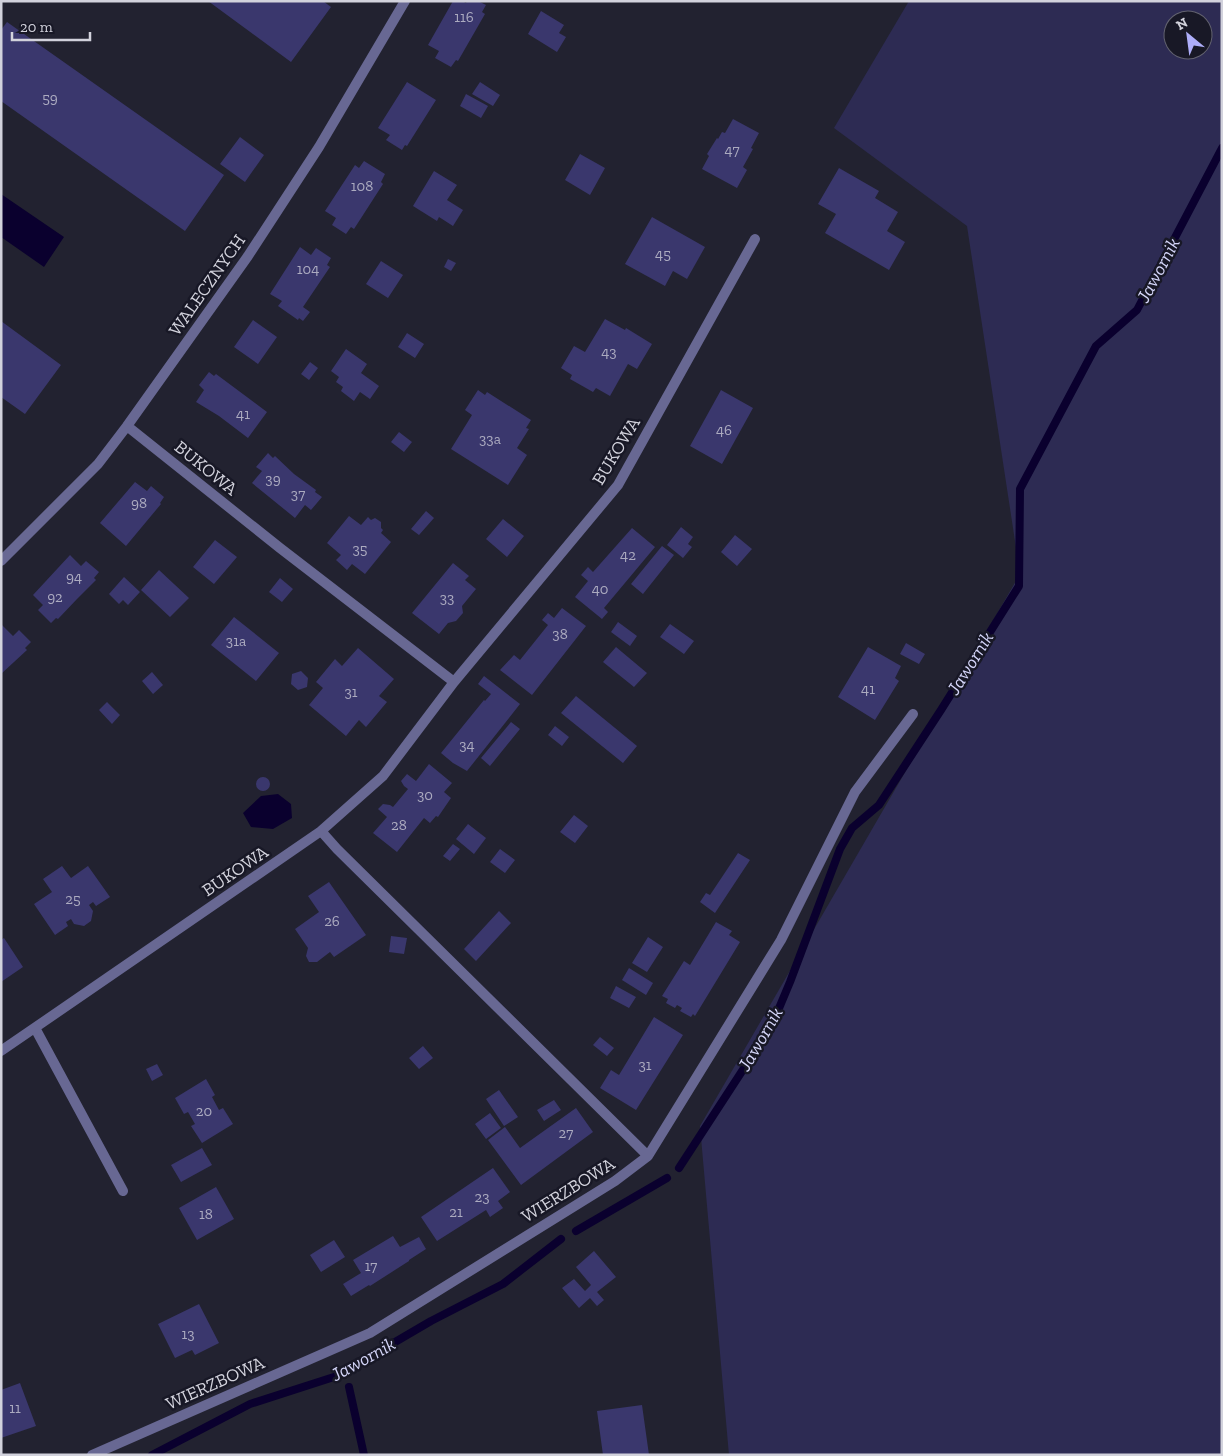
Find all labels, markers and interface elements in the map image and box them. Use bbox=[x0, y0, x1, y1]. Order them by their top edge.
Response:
house number: 116 bbox=[454, 8, 474, 26]
scale bar bbox=[12, 10, 90, 42]
north arrow bbox=[1163, 10, 1213, 60]
text: N bbox=[1173, 14, 1191, 34]
text: 20 m bbox=[20, 18, 53, 36]
house number: 59 bbox=[42, 89, 58, 107]
house number: 47 bbox=[725, 141, 739, 159]
house number: 108 bbox=[351, 177, 373, 195]
street label: WALECZNYCH bbox=[164, 230, 250, 340]
water label: Jawornik bbox=[1131, 234, 1185, 307]
house number: 45 bbox=[655, 245, 671, 263]
house number: 104 bbox=[297, 260, 319, 278]
house number: 43 bbox=[601, 343, 617, 361]
house number: 41 bbox=[236, 405, 250, 423]
street label: BUKOWA bbox=[587, 413, 645, 489]
house number: 46 bbox=[716, 421, 732, 439]
house number: 33a bbox=[479, 430, 501, 448]
street label: BUKOWA bbox=[170, 436, 242, 500]
house number: 39 bbox=[265, 470, 281, 488]
house number: 37 bbox=[291, 485, 305, 503]
house number: 98 bbox=[131, 494, 147, 512]
house number: 35 bbox=[352, 540, 368, 558]
house number: 42 bbox=[620, 546, 636, 564]
house number: 94 bbox=[66, 568, 82, 586]
house number: 40 bbox=[592, 580, 608, 598]
house number: 92 bbox=[47, 588, 63, 606]
house number: 33 bbox=[440, 589, 454, 607]
house number: 38 bbox=[552, 625, 568, 643]
water label: Jawornik bbox=[941, 627, 998, 700]
house number: 31a bbox=[226, 632, 246, 650]
house number: 41 bbox=[861, 680, 875, 698]
house number: 31 bbox=[344, 683, 358, 701]
house number: 34 bbox=[459, 736, 475, 754]
house number: 30 bbox=[417, 786, 433, 804]
house number: 28 bbox=[391, 816, 407, 834]
street label: BUKOWA bbox=[198, 841, 272, 901]
house number: 25 bbox=[65, 890, 81, 908]
house number: 26 bbox=[324, 912, 340, 930]
water label: Jawornik bbox=[732, 1003, 787, 1076]
house number: 31 bbox=[638, 1056, 652, 1074]
house number: 20 bbox=[196, 1102, 212, 1120]
house number: 27 bbox=[559, 1124, 573, 1142]
street label: WIERZBOWA bbox=[517, 1152, 619, 1227]
house number: 23 bbox=[474, 1188, 490, 1206]
house number: 21 bbox=[449, 1203, 463, 1221]
house number: 18 bbox=[199, 1205, 213, 1223]
house number: 17 bbox=[365, 1257, 377, 1275]
house number: 13 bbox=[181, 1325, 195, 1343]
water label: Jawornik bbox=[326, 1332, 399, 1387]
street label: WIERZBOWA bbox=[162, 1351, 268, 1415]
house number: 11 bbox=[9, 1399, 21, 1417]

